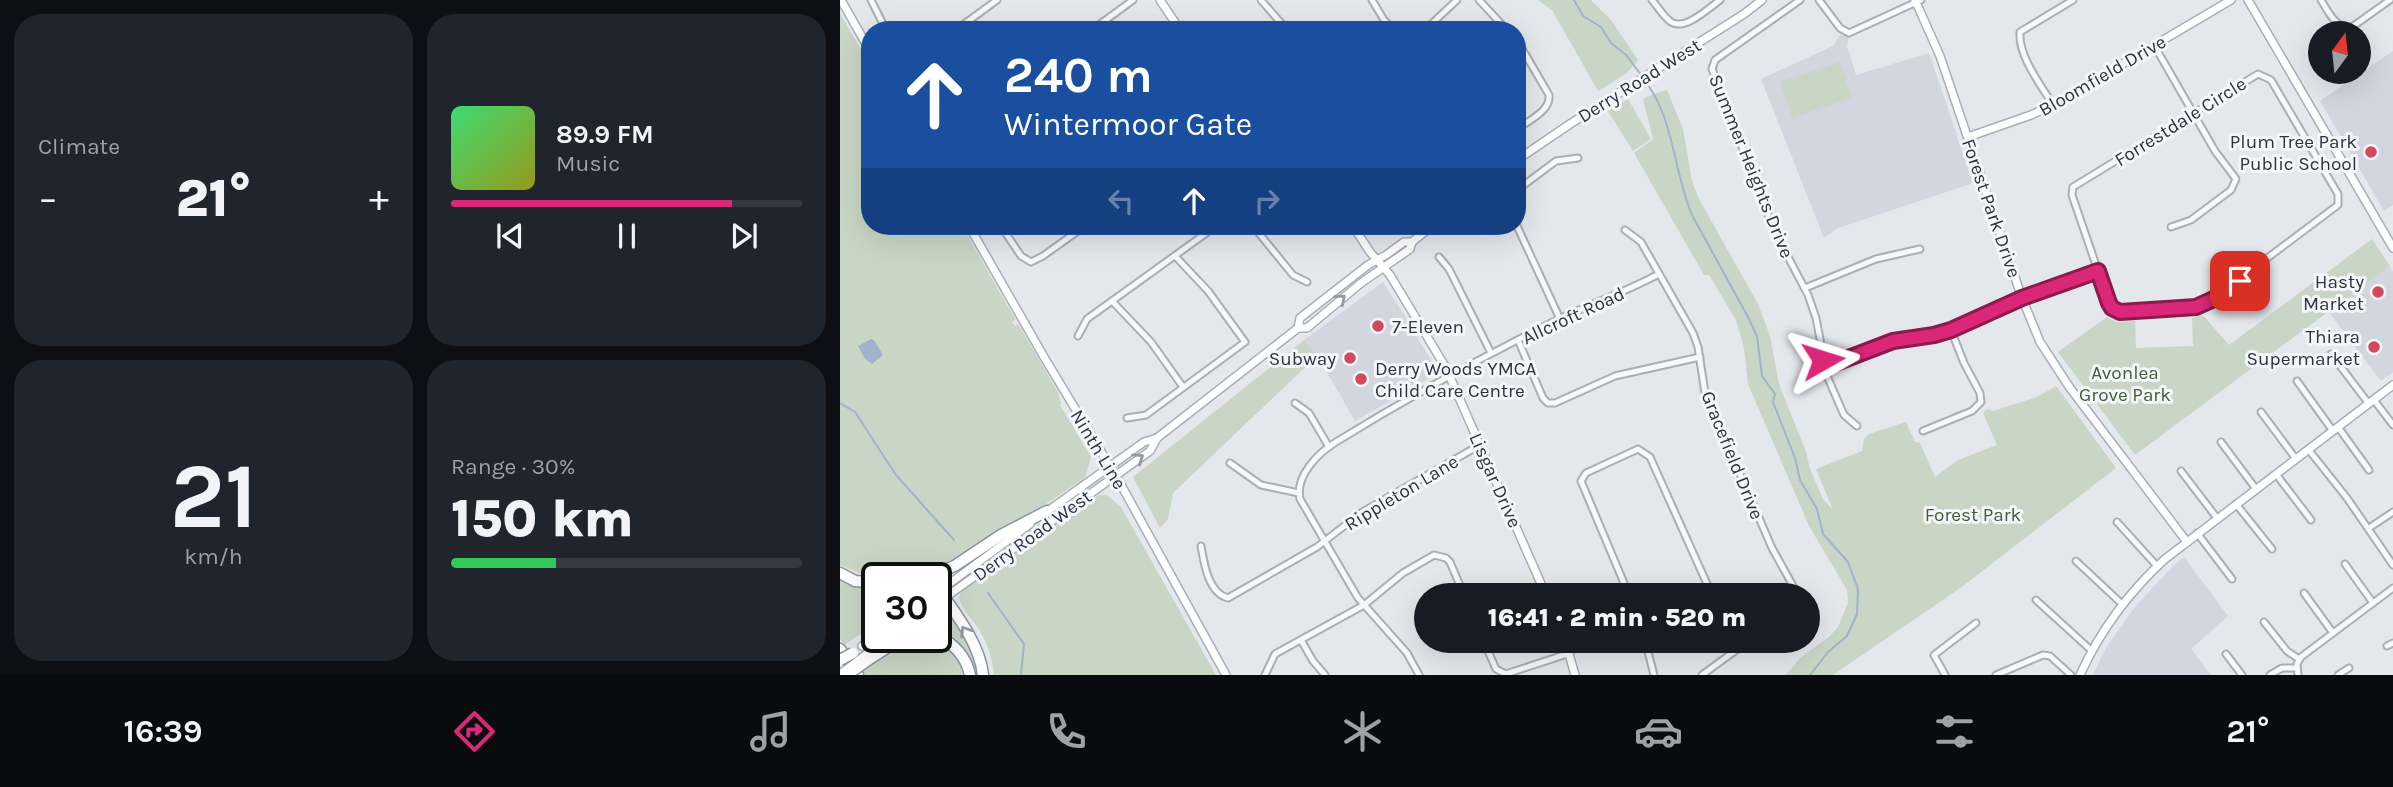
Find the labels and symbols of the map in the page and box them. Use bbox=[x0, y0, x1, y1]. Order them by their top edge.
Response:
north arrow bbox=[2308, 21, 2371, 84]
street label: Bloomfield Drive bbox=[2035, 31, 2170, 121]
street label: Derry Road West bbox=[1574, 34, 1705, 128]
street label: Summer Heights Drive bbox=[1704, 71, 1798, 261]
street label: Forrestdale Circle bbox=[2111, 73, 2250, 171]
place label: Plum Tree Park Public School bbox=[2230, 131, 2357, 175]
street label: Forest Park Drive bbox=[1957, 136, 2025, 281]
marker: Plum Tree Park Public School bbox=[2363, 144, 2379, 160]
pin bbox=[2210, 251, 2270, 311]
place label: Hasty Market bbox=[2303, 271, 2364, 315]
street label: Allcroft Road bbox=[1519, 283, 1628, 349]
marker: Hasty Market bbox=[2370, 284, 2386, 300]
one-way arrow bbox=[1334, 295, 1346, 308]
place label: 7-Eleven bbox=[1392, 316, 1464, 338]
marker: 7-Eleven bbox=[1370, 318, 1386, 334]
position arrow bbox=[1786, 323, 1860, 397]
place label: Thiara Supermarket bbox=[2247, 326, 2360, 370]
marker: Thiara Supermarket bbox=[2366, 339, 2382, 355]
place label: Subway bbox=[1269, 348, 1336, 370]
marker: Subway bbox=[1342, 350, 1358, 366]
place label: Derry Woods YMCA Child Care Centre bbox=[1375, 358, 1536, 402]
park label: Avonlea Grove Park bbox=[2079, 362, 2171, 406]
marker: Derry Woods YMCA Child Care Centre bbox=[1353, 371, 1369, 387]
street label: Gracefield Drive bbox=[1696, 388, 1768, 523]
street label: Ninth Line bbox=[1066, 406, 1130, 493]
street label: Lisgar Drive bbox=[1464, 430, 1526, 531]
street label: Rippleton Lane bbox=[1341, 450, 1462, 535]
one-way arrow bbox=[1131, 454, 1144, 467]
street label: Derry Road West bbox=[969, 485, 1096, 586]
park label: Forest Park bbox=[1925, 504, 2022, 526]
speed limit sign: 30 bbox=[861, 562, 952, 653]
one-way arrow bbox=[961, 626, 974, 639]

